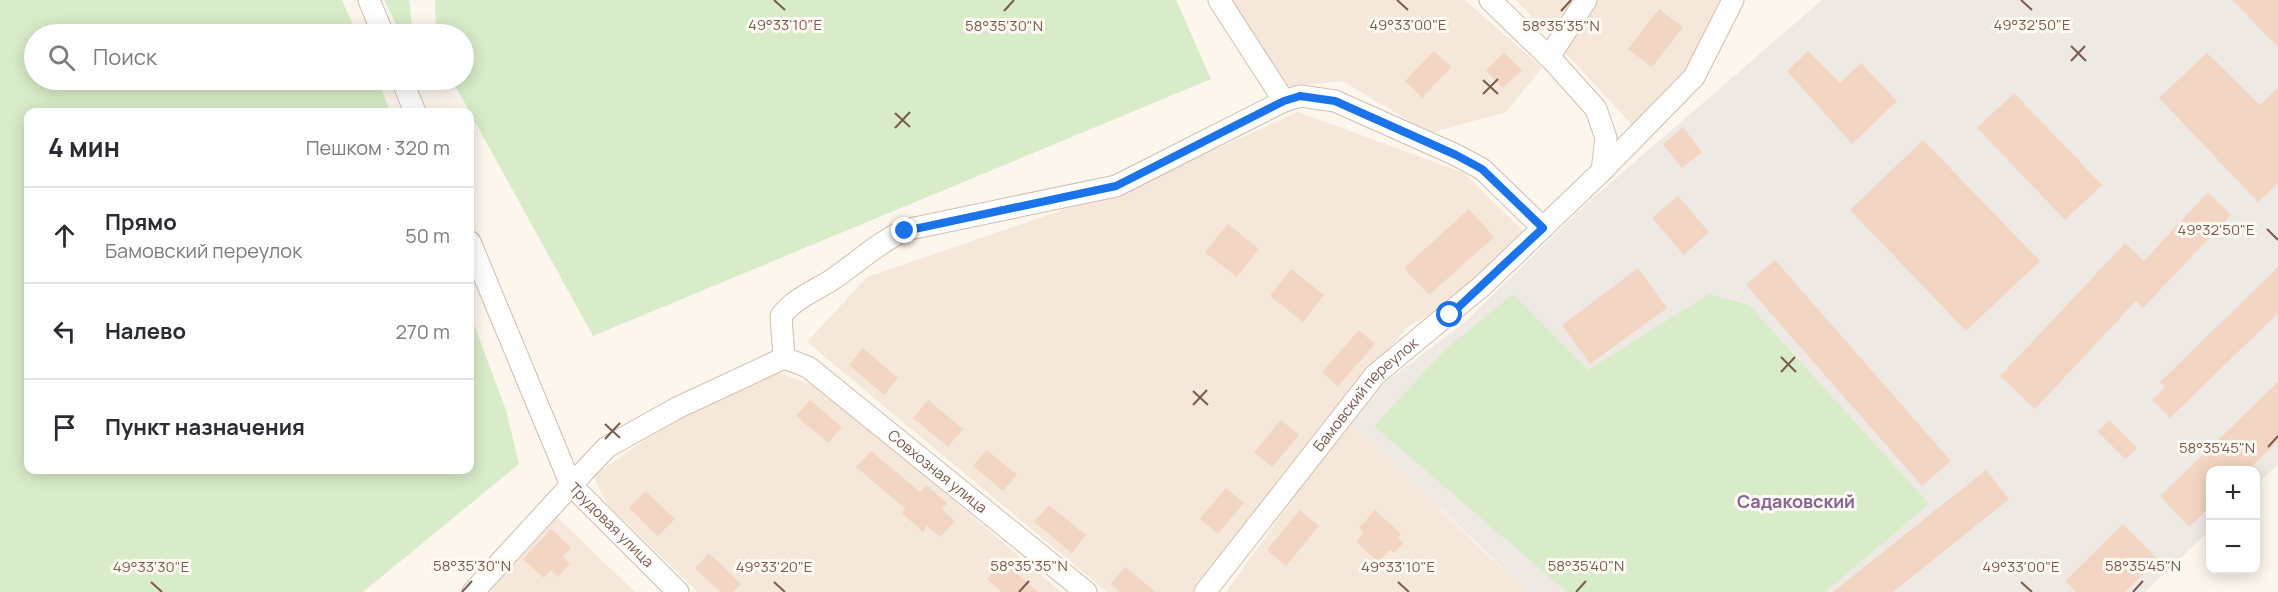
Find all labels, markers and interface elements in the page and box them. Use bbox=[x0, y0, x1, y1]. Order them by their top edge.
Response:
text: 49°33'10"E bbox=[748, 14, 822, 35]
text: 49°33'00"E bbox=[1369, 14, 1447, 35]
text: 49°32'50"E bbox=[1993, 14, 2071, 35]
text: 58°35'30"N bbox=[965, 15, 1043, 36]
text: 58°35'35"N bbox=[1522, 15, 1600, 36]
search box bbox=[24, 24, 474, 90]
icon: search bbox=[45, 41, 78, 74]
text: Поиск bbox=[93, 42, 157, 72]
text: 4 мин bbox=[48, 129, 120, 165]
text: Пешком · 320 m bbox=[306, 134, 450, 161]
text: Прямо bbox=[105, 207, 177, 237]
route end bbox=[891, 217, 917, 243]
icon: ahead bbox=[48, 219, 81, 252]
text: 49°32'50"E bbox=[2177, 219, 2255, 240]
text: 50 m bbox=[405, 222, 450, 249]
text: Бамовский переулок bbox=[105, 237, 302, 264]
route start bbox=[1436, 301, 1462, 327]
icon: left bbox=[48, 315, 81, 348]
text: Налево bbox=[105, 316, 186, 346]
text: 270 m bbox=[395, 318, 450, 345]
street label: Бамовский переулок bbox=[1308, 332, 1423, 456]
icon: arrive bbox=[48, 411, 81, 444]
text: Пункт назначения bbox=[105, 412, 305, 442]
street label: Совхозная улица bbox=[883, 425, 992, 518]
text: 58°35'45"N bbox=[2179, 437, 2255, 458]
map controls bbox=[2206, 466, 2260, 574]
button: + bbox=[2206, 466, 2260, 520]
street label: Трудовая улица bbox=[564, 478, 659, 572]
district label: Садаковский bbox=[1737, 489, 1855, 513]
button: − bbox=[2206, 520, 2260, 574]
text: 58°35'30"N bbox=[433, 555, 511, 576]
text: 58°35'35"N bbox=[990, 555, 1068, 576]
text: 58°35'40"N bbox=[1548, 555, 1624, 576]
text: 58°35'45"N bbox=[2105, 555, 2181, 576]
text: 49°33'30"E bbox=[113, 556, 189, 577]
text: 49°33'20"E bbox=[736, 556, 812, 577]
text: 49°33'10"E bbox=[1361, 556, 1435, 577]
text: 49°33'00"E bbox=[1982, 556, 2060, 577]

